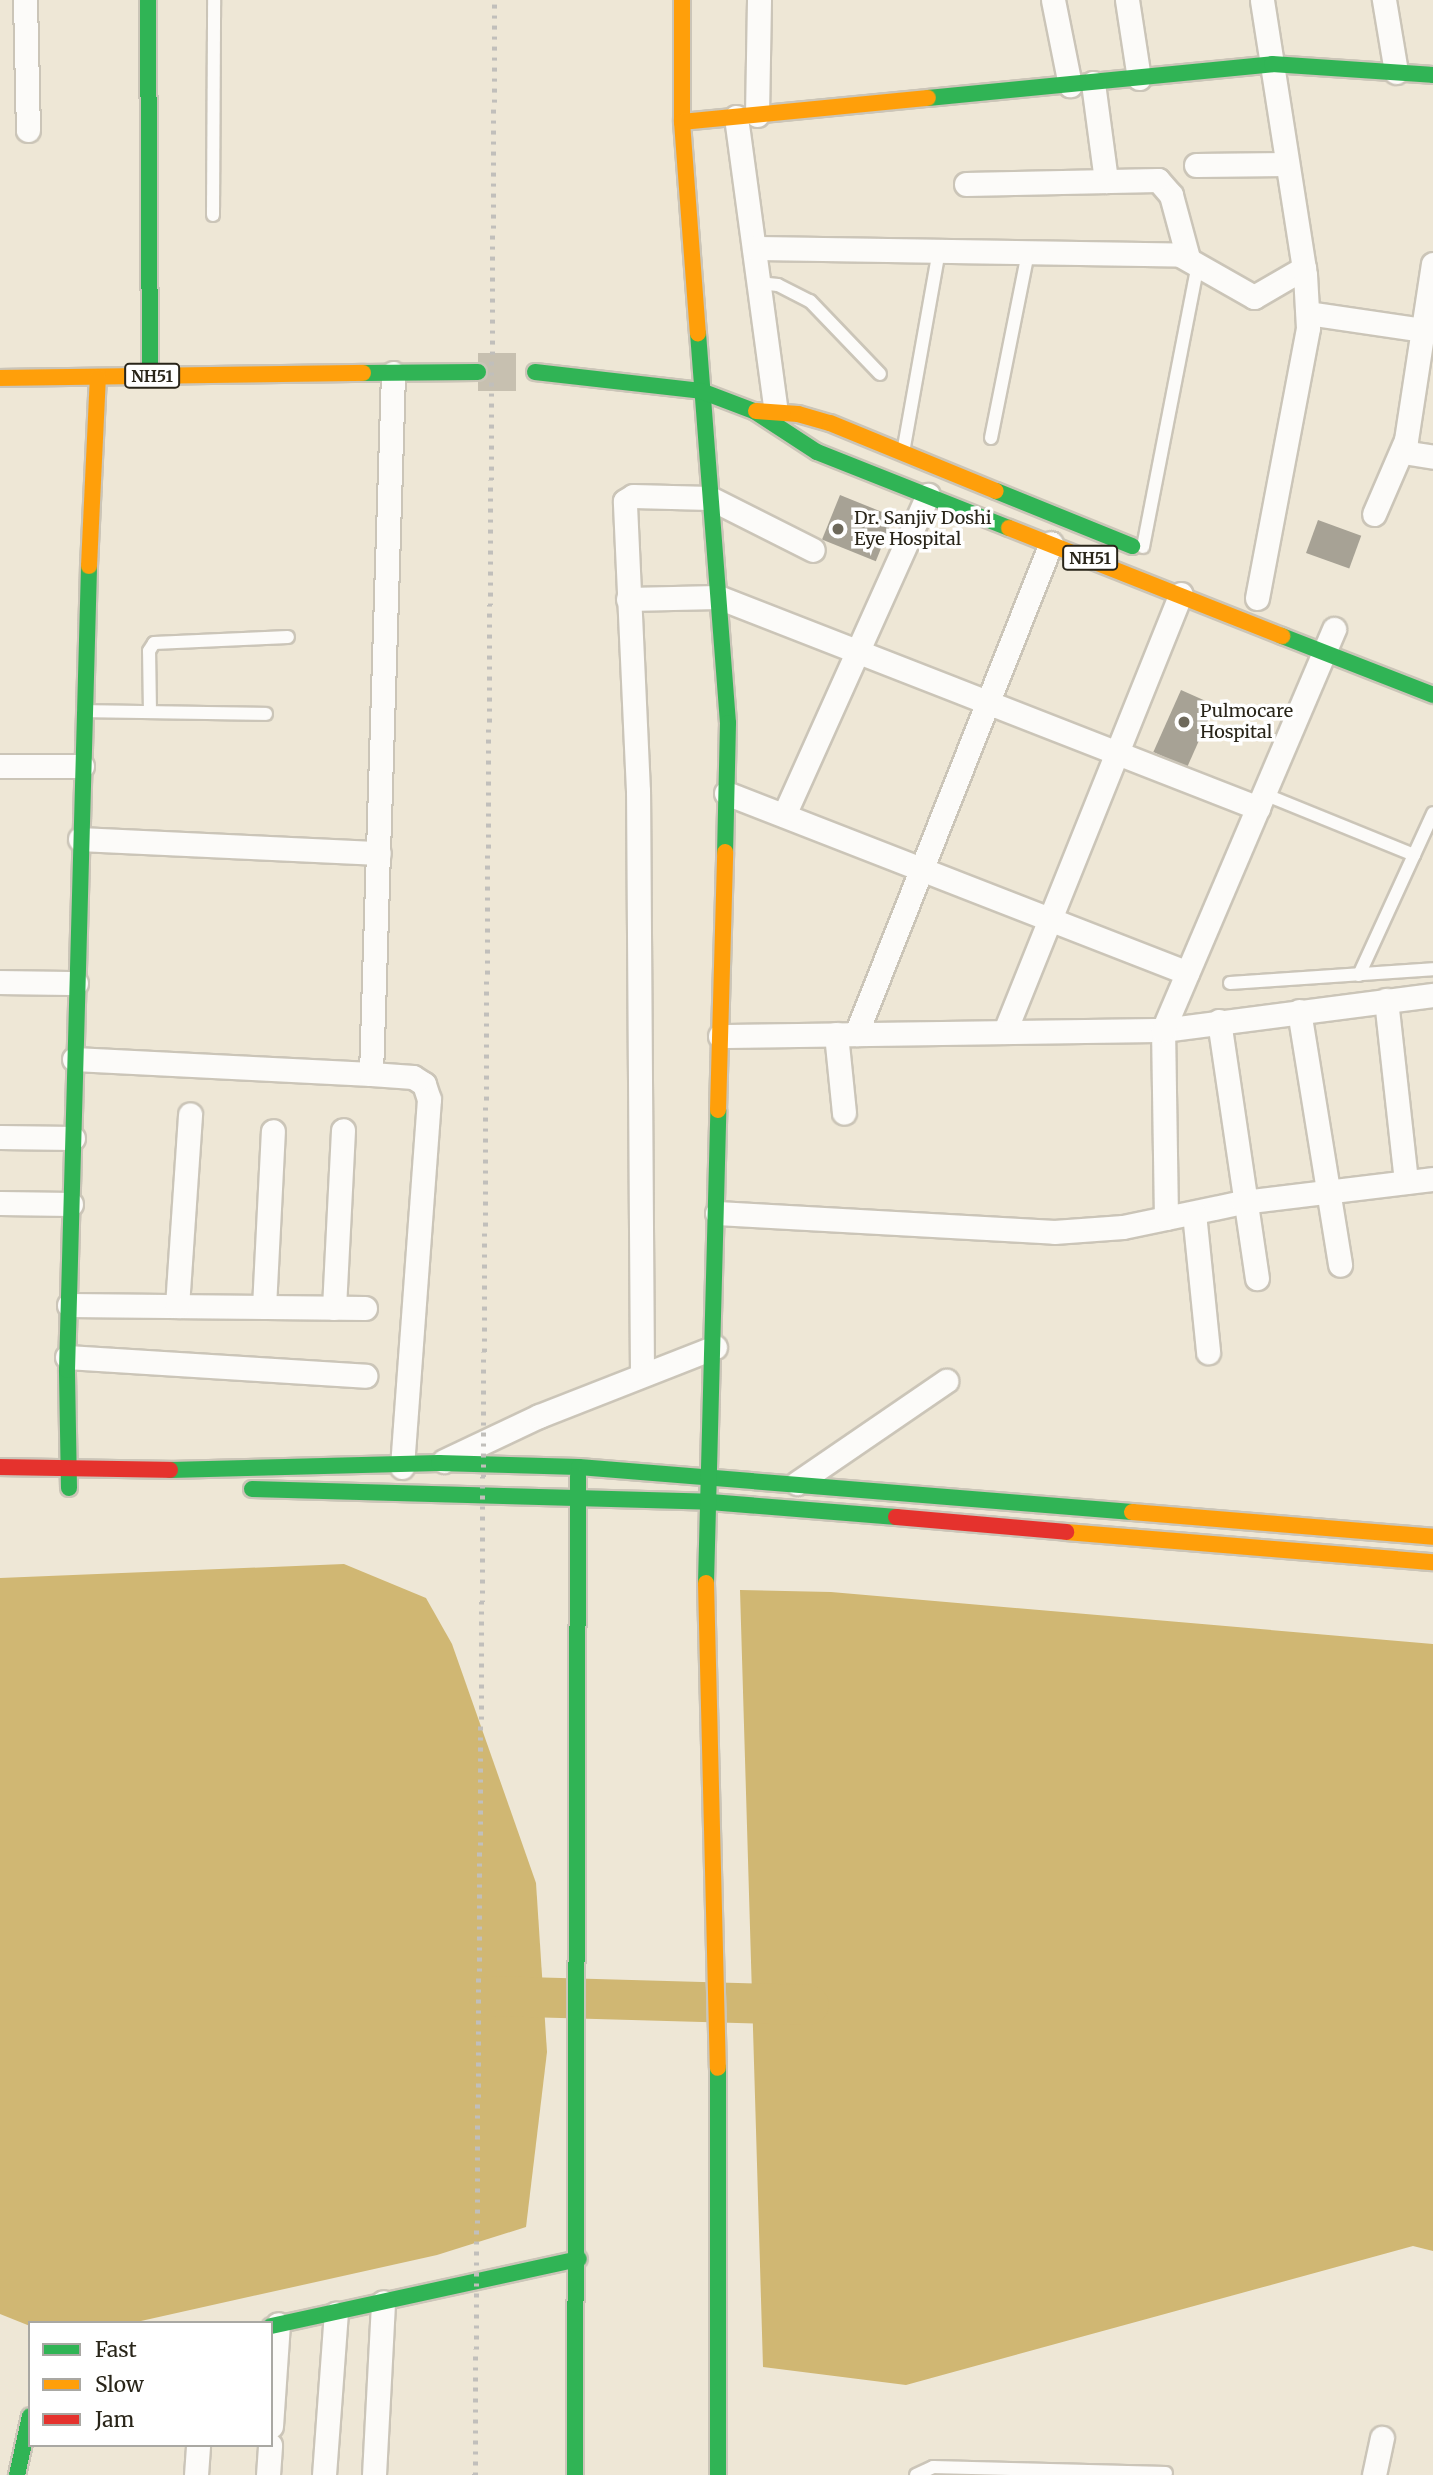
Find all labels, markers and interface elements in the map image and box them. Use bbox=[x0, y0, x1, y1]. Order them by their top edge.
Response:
road number: NH51 bbox=[124, 364, 180, 388]
place label: Dr. Sanjiv Doshi Eye Hospital bbox=[854, 508, 992, 550]
marker: Dr. Sanjiv Doshi Eye Hospital bbox=[828, 519, 848, 539]
road number: NH51 bbox=[1062, 545, 1118, 570]
place label: Pulmocare Hospital bbox=[1200, 701, 1293, 744]
marker: Pulmocare Hospital bbox=[1174, 712, 1194, 732]
legend bbox=[28, 2321, 273, 2447]
text: Fast bbox=[95, 2336, 137, 2363]
text: Slow bbox=[95, 2371, 144, 2398]
text: Jam bbox=[95, 2406, 134, 2433]

